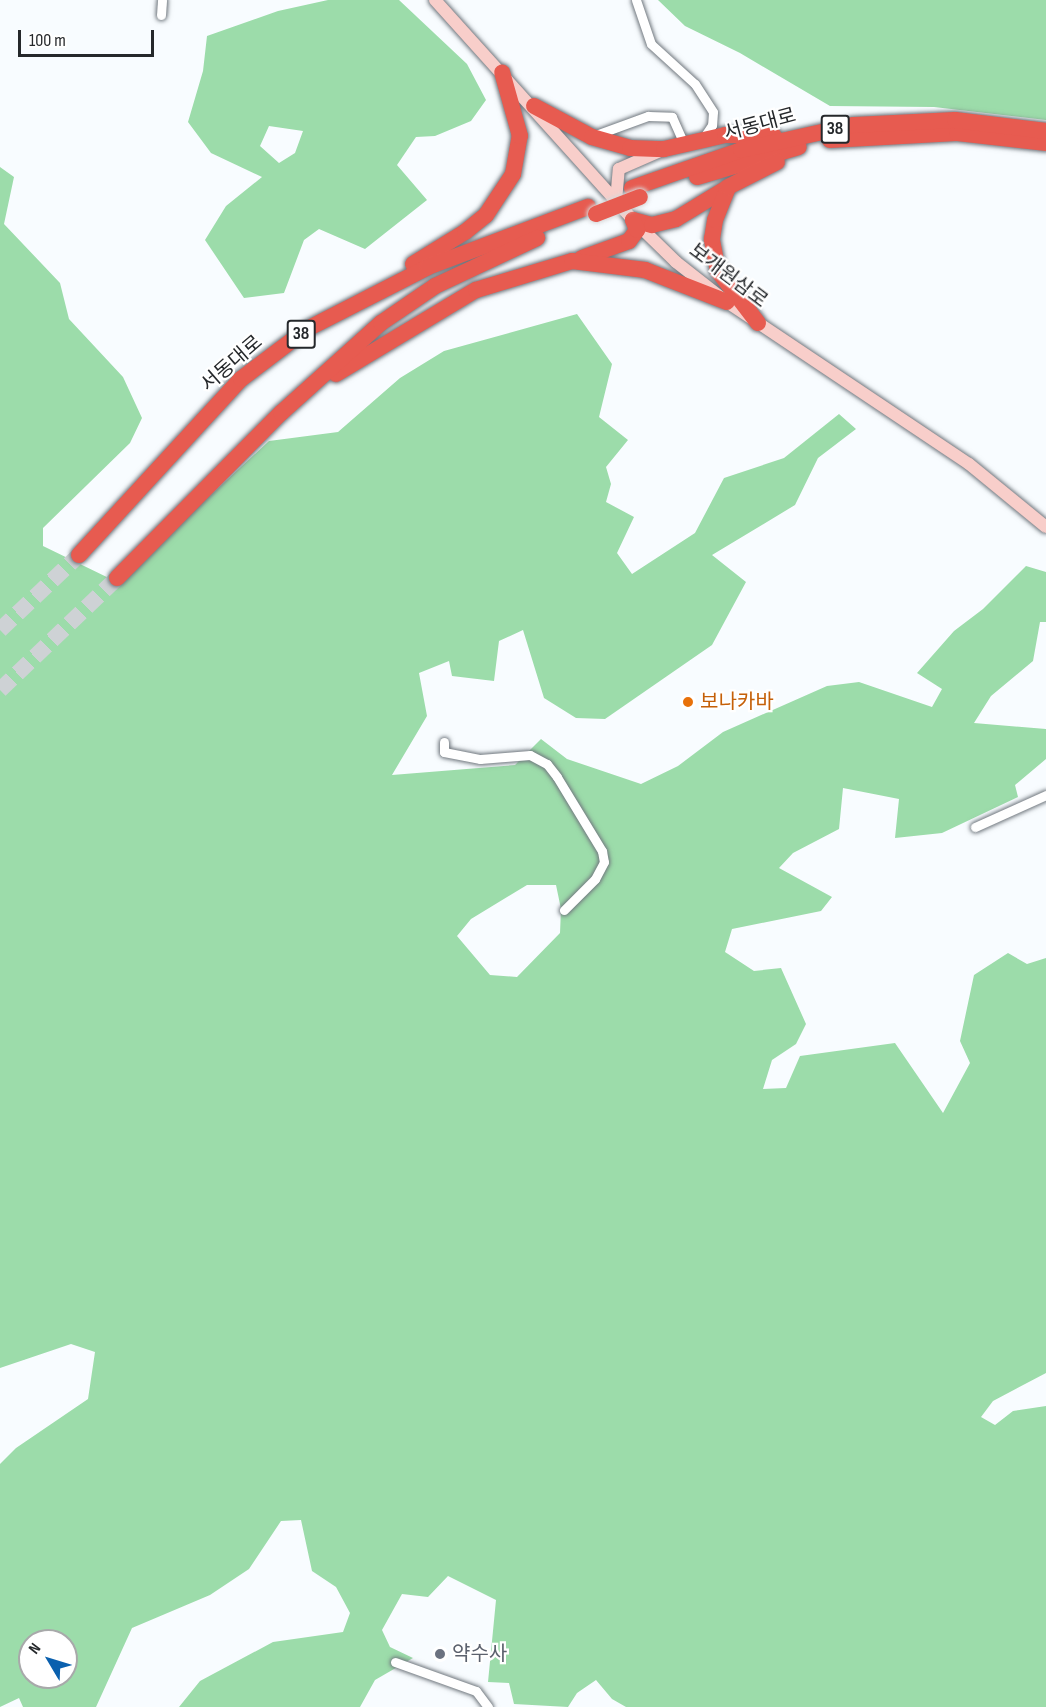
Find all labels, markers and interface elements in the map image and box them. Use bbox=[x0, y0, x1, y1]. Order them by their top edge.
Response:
scale bar bbox=[21, 18, 158, 56]
text: 100 m bbox=[29, 30, 66, 51]
street label: 서동대로 bbox=[721, 104, 799, 146]
road number: 38 bbox=[820, 114, 850, 144]
street label: 보개원삼로 bbox=[684, 239, 772, 313]
road number: 38 bbox=[286, 319, 316, 349]
street label: 서동대로 bbox=[196, 331, 268, 397]
place label: 보나카바 bbox=[700, 690, 774, 714]
marker: 보나카바 bbox=[681, 695, 695, 709]
north arrow bbox=[18, 1629, 78, 1689]
text: N bbox=[25, 1640, 45, 1658]
place label: 약수사 bbox=[452, 1642, 507, 1666]
marker: 약수사 bbox=[433, 1647, 447, 1661]

